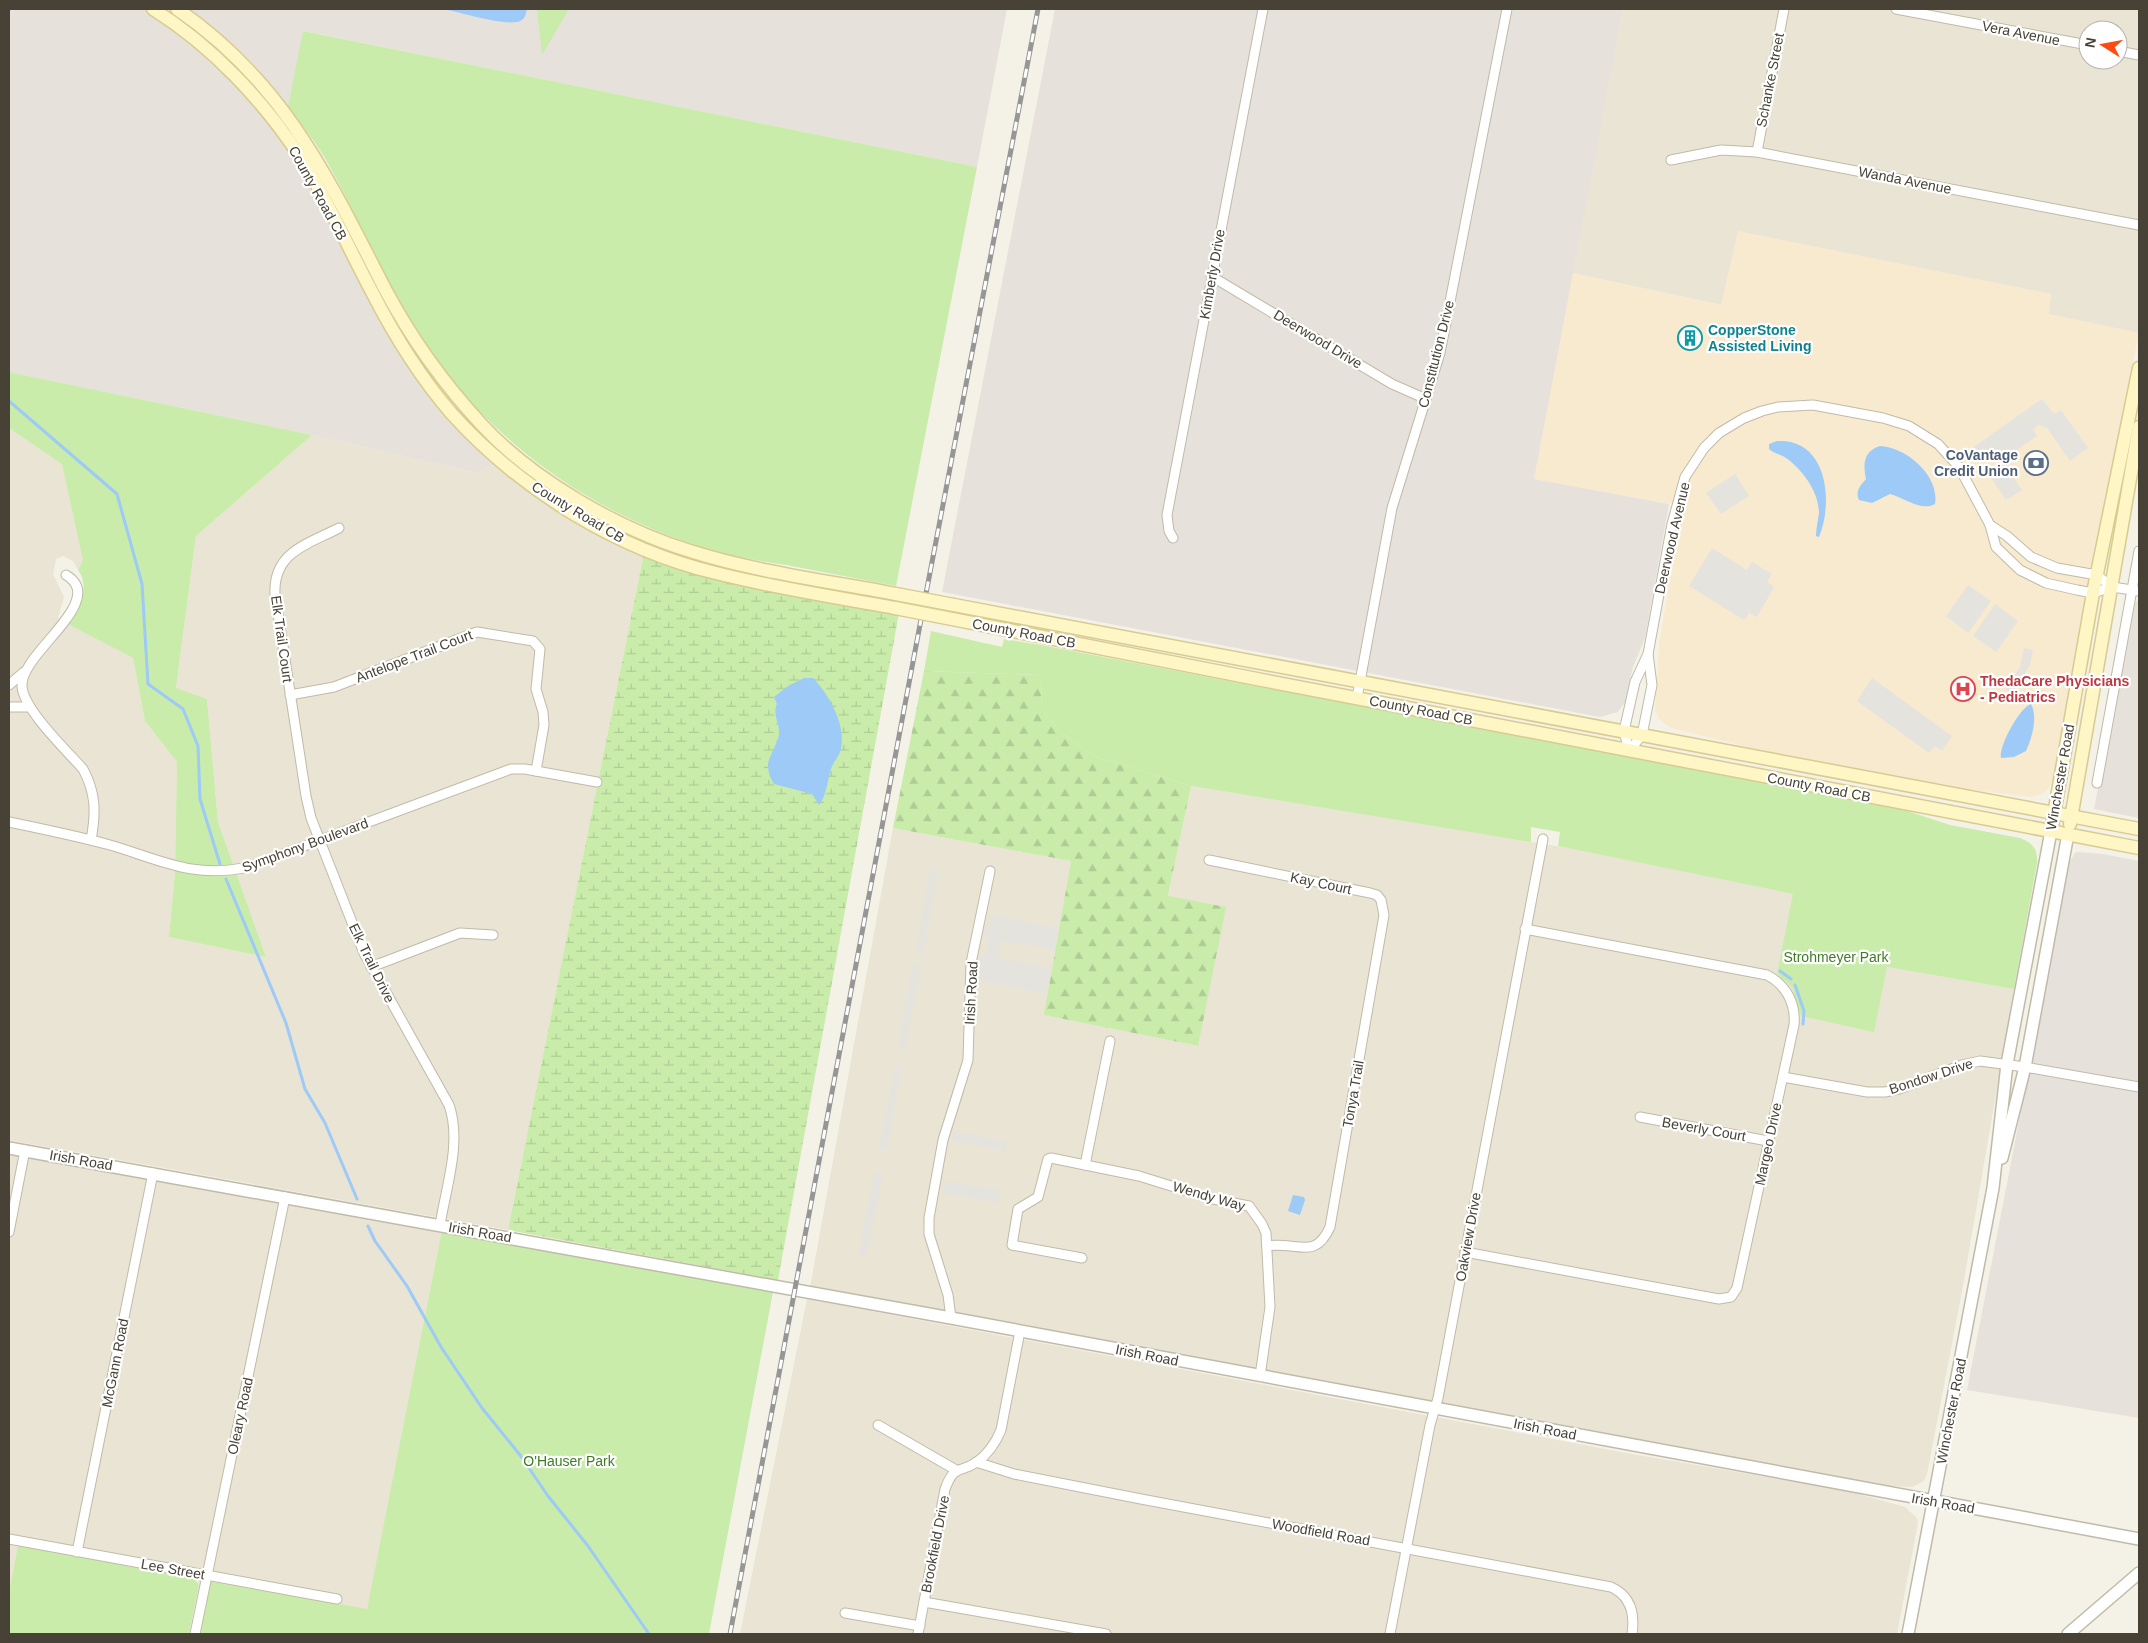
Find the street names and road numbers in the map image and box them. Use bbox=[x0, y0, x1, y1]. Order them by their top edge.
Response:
street label: Vera Avenue bbox=[1981, 18, 2062, 48]
street label: Schanke Street bbox=[1753, 31, 1787, 129]
street label: County Road CB bbox=[286, 143, 350, 243]
street label: Wanda Avenue bbox=[1857, 163, 1953, 197]
street label: Kimberly Drive bbox=[1196, 228, 1228, 320]
street label: Constitution Drive bbox=[1415, 298, 1457, 410]
street label: Deerwood Drive bbox=[1271, 306, 1365, 372]
street label: County Road CB bbox=[529, 478, 627, 546]
street label: Deerwood Avenue bbox=[1651, 480, 1693, 595]
street label: Elk Trail Court bbox=[268, 594, 296, 684]
street label: County Road CB bbox=[971, 615, 1077, 651]
street label: Antelope Trail Court bbox=[353, 626, 475, 686]
street label: County Road CB bbox=[1368, 692, 1474, 728]
street label: Winchester Road bbox=[2043, 723, 2077, 831]
street label: County Road CB bbox=[1766, 769, 1872, 805]
street label: Symphony Boulevard bbox=[240, 815, 370, 875]
street label: Kay Court bbox=[1289, 869, 1353, 897]
street label: Elk Trail Drive bbox=[346, 921, 398, 1005]
street label: Irish Road bbox=[961, 961, 981, 1025]
street label: Bondow Drive bbox=[1887, 1055, 1975, 1097]
street label: Tonya Trail bbox=[1339, 1059, 1367, 1129]
street label: Margeo Drive bbox=[1751, 1101, 1785, 1187]
street label: Beverly Court bbox=[1661, 1114, 1747, 1144]
street label: Irish Road bbox=[48, 1147, 114, 1173]
street label: Wendy Way bbox=[1171, 1178, 1247, 1214]
street label: Oakview Drive bbox=[1452, 1191, 1484, 1283]
street label: Irish Road bbox=[447, 1219, 513, 1245]
street label: McGann Road bbox=[99, 1317, 131, 1409]
street label: Irish Road bbox=[1114, 1341, 1180, 1369]
street label: Winchester Road bbox=[1933, 1357, 1969, 1465]
street label: Oleary Road bbox=[224, 1376, 256, 1456]
street label: Irish Road bbox=[1512, 1415, 1578, 1443]
street label: Irish Road bbox=[1910, 1490, 1976, 1516]
street label: Brookfield Drive bbox=[918, 1494, 952, 1594]
street label: Woodfield Road bbox=[1271, 1515, 1371, 1549]
street label: Lee Street bbox=[140, 1556, 206, 1583]

